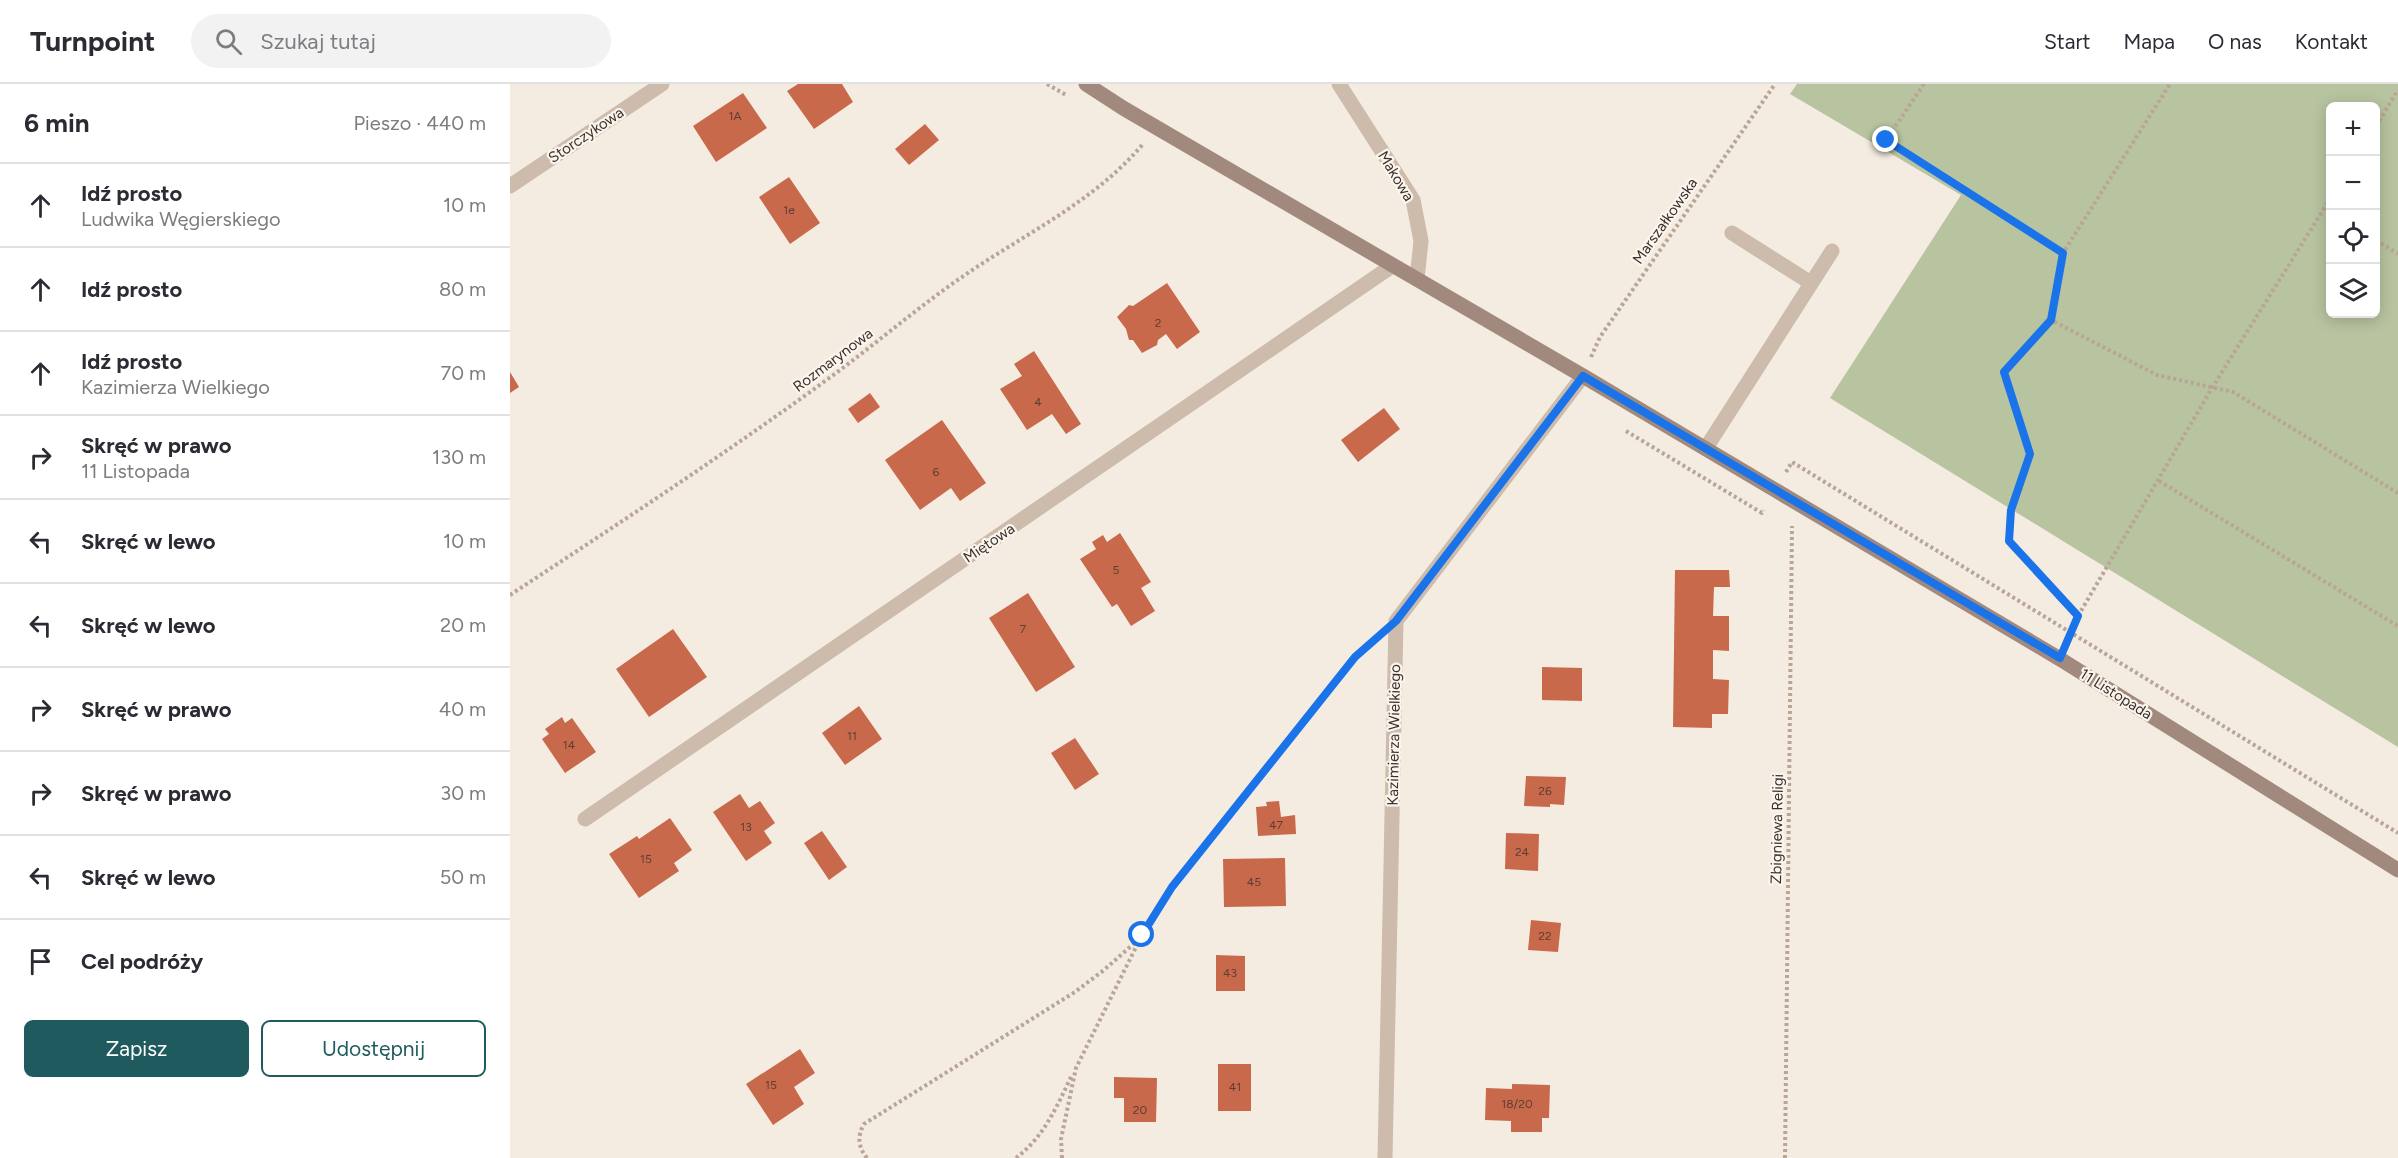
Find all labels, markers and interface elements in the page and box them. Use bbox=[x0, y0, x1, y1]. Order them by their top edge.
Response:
search box bbox=[191, 14, 611, 68]
text: Turnpoint bbox=[30, 24, 155, 58]
icon: search bbox=[212, 25, 245, 58]
text: Szukaj tutaj bbox=[260, 28, 376, 55]
text: Start bbox=[2044, 29, 2090, 54]
text: Mapa bbox=[2123, 29, 2175, 54]
text: O nas bbox=[2208, 29, 2262, 54]
text: Kontakt bbox=[2295, 29, 2368, 54]
map controls bbox=[2326, 102, 2380, 318]
button: + bbox=[2326, 102, 2380, 156]
street label: Storczykowa bbox=[545, 103, 627, 167]
text: 6 min bbox=[24, 107, 90, 139]
house number: 1A bbox=[728, 109, 742, 123]
text: Pieszo · 440 m bbox=[354, 111, 486, 135]
route end bbox=[1872, 126, 1898, 152]
street label: Makowa bbox=[1374, 148, 1418, 204]
button: − bbox=[2326, 156, 2380, 210]
street label: Marszałkowska bbox=[1629, 175, 1701, 267]
text: Idź prosto bbox=[81, 180, 182, 207]
icon: ahead bbox=[24, 189, 57, 222]
text: 10 m bbox=[443, 193, 486, 217]
house number: 1e bbox=[783, 203, 795, 217]
text: Ludwika Węgierskiego bbox=[81, 207, 281, 231]
button: locate bbox=[2326, 210, 2380, 264]
button: layers bbox=[2326, 264, 2380, 318]
icon: ahead bbox=[24, 273, 57, 306]
text: Idź prosto bbox=[81, 276, 182, 303]
text: 80 m bbox=[439, 277, 486, 301]
house number: 2 bbox=[1155, 316, 1161, 330]
street label: Rozmarynowa bbox=[790, 324, 876, 396]
text: Idź prosto bbox=[81, 348, 182, 375]
icon: ahead bbox=[24, 357, 57, 390]
text: 70 m bbox=[440, 361, 486, 385]
text: Kazimierza Wielkiego bbox=[81, 375, 270, 399]
house number: 4 bbox=[1034, 395, 1042, 409]
text: Skręć w prawo bbox=[81, 432, 231, 459]
icon: right bbox=[24, 441, 57, 474]
text: 130 m bbox=[432, 445, 486, 469]
text: 11 Listopada bbox=[81, 459, 190, 483]
house number: 6 bbox=[933, 465, 940, 479]
street label: Miętowa bbox=[960, 519, 1018, 567]
icon: left bbox=[24, 525, 57, 558]
text: Skręć w lewo bbox=[81, 528, 216, 555]
text: 10 m bbox=[443, 529, 486, 553]
house number: 5 bbox=[1113, 563, 1120, 577]
icon: left bbox=[24, 609, 57, 642]
text: Skręć w lewo bbox=[81, 612, 216, 639]
text: 20 m bbox=[440, 613, 486, 637]
house number: 7 bbox=[1020, 622, 1027, 636]
street label: Kazimierza Wielkiego bbox=[1384, 664, 1404, 806]
street label: 11 Listopada bbox=[2077, 665, 2155, 723]
icon: right bbox=[24, 693, 57, 726]
text: Skręć w prawo bbox=[81, 696, 231, 723]
text: 40 m bbox=[439, 697, 486, 721]
house number: 11 bbox=[847, 729, 857, 743]
house number: 14 bbox=[563, 738, 576, 752]
street label: Zbigniewa Religi bbox=[1767, 774, 1787, 884]
icon: right bbox=[24, 777, 57, 810]
text: Skręć w prawo bbox=[81, 780, 231, 807]
text: 30 m bbox=[440, 781, 486, 805]
house number: 26 bbox=[1538, 784, 1552, 798]
house number: 47 bbox=[1269, 818, 1283, 832]
house number: 13 bbox=[740, 820, 752, 834]
house number: 24 bbox=[1515, 845, 1530, 859]
house number: 15 bbox=[640, 852, 652, 866]
icon: left bbox=[24, 861, 57, 894]
text: Skręć w lewo bbox=[81, 864, 216, 891]
text: 50 m bbox=[440, 865, 486, 889]
house number: 45 bbox=[1247, 875, 1261, 889]
route start bbox=[1128, 921, 1154, 947]
house number: 22 bbox=[1538, 929, 1552, 943]
icon: arrive bbox=[24, 945, 57, 978]
text: Cel podróży bbox=[81, 948, 203, 975]
house number: 43 bbox=[1223, 966, 1237, 980]
button: Zapisz bbox=[24, 1020, 249, 1077]
button: Udostępnij bbox=[261, 1020, 486, 1077]
house number: 15 bbox=[765, 1078, 777, 1092]
house number: 41 bbox=[1229, 1080, 1241, 1094]
house number: 18/20 bbox=[1501, 1097, 1533, 1111]
house number: 20 bbox=[1133, 1103, 1148, 1117]

